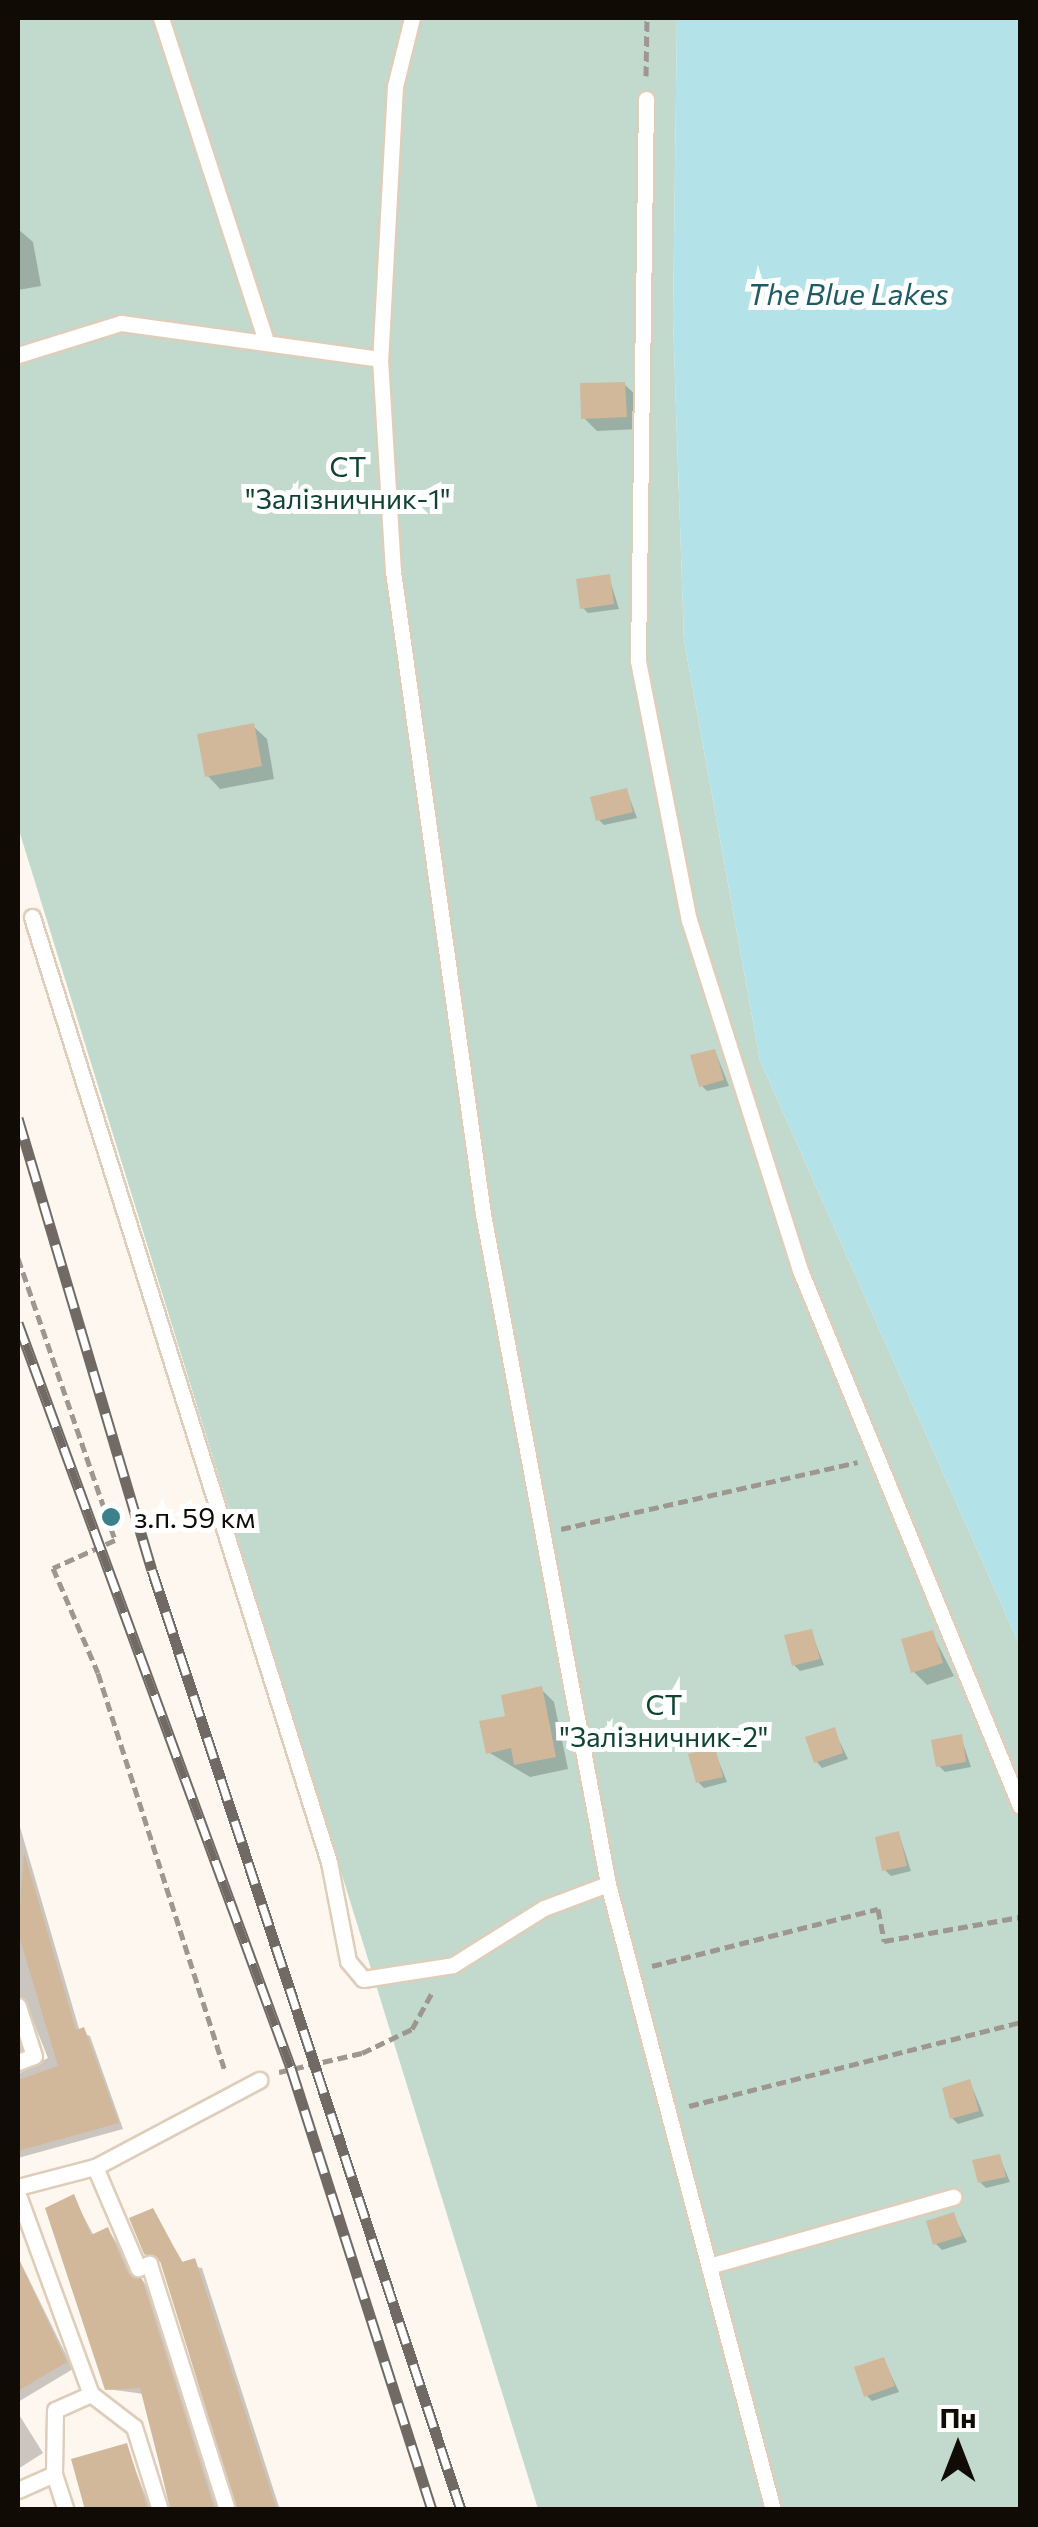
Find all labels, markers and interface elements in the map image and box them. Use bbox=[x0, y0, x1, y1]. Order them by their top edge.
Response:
water label: The Blue Lakes bbox=[747, 275, 949, 311]
park label: СТ "Залізничник-1" bbox=[245, 449, 451, 515]
place label: з.п. 59 км bbox=[134, 1500, 255, 1534]
marker: з.п. 59 км bbox=[98, 1504, 124, 1530]
park label: СТ "Залізничник-2" bbox=[560, 1687, 768, 1753]
north arrow bbox=[908, 2397, 1008, 2497]
text: Пн bbox=[939, 2400, 977, 2434]

